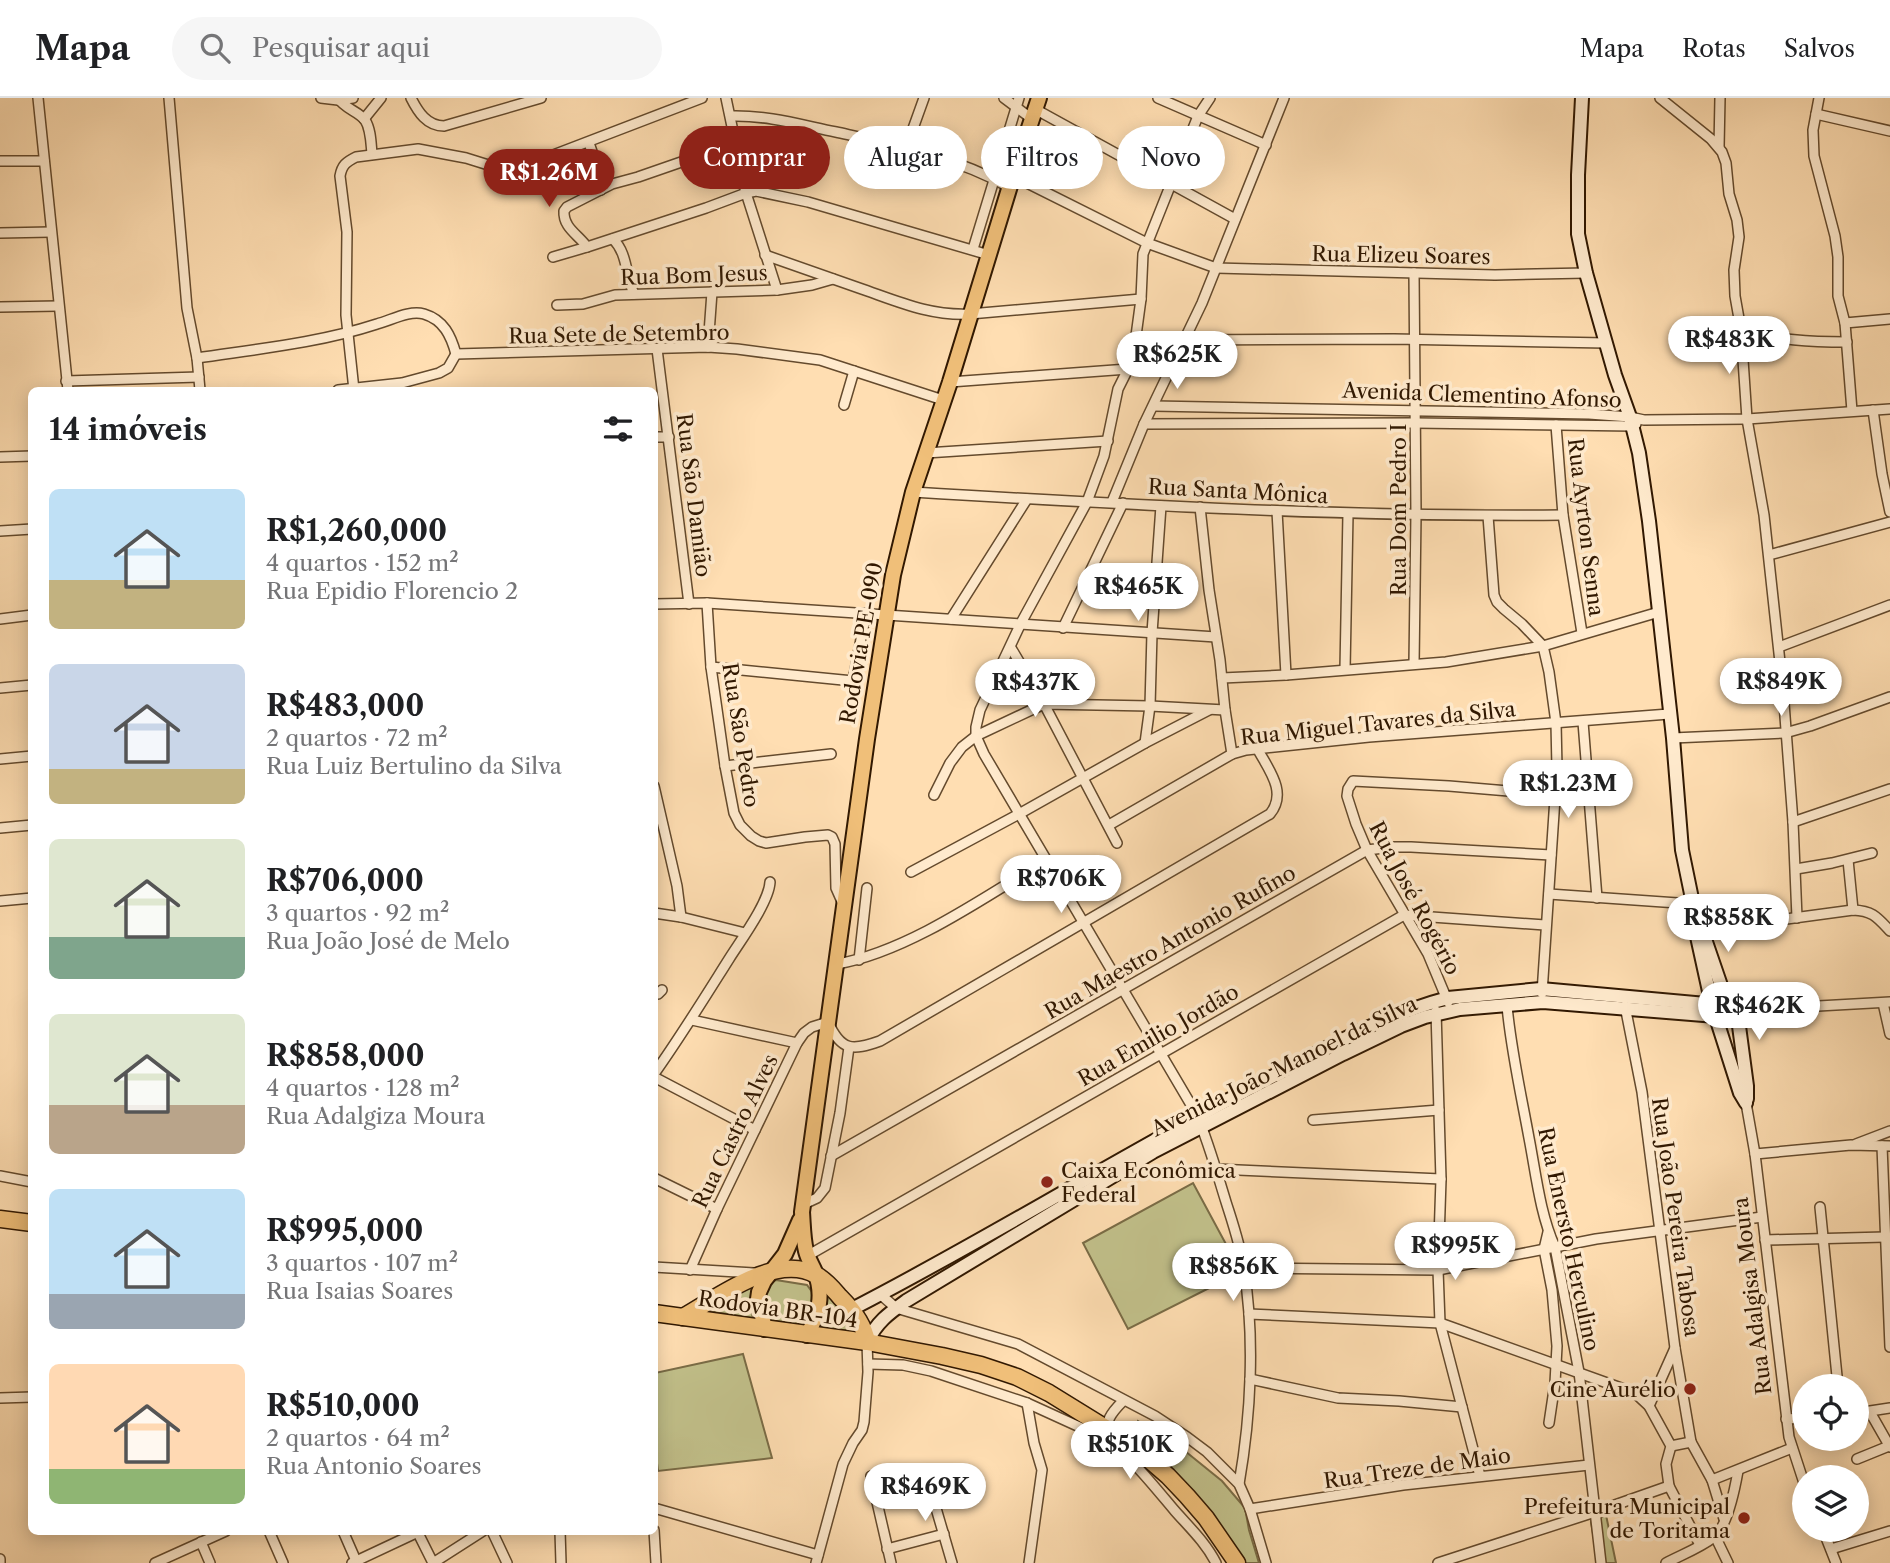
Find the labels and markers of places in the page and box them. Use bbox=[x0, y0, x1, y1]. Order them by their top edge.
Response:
pin: R$1.26M bbox=[484, 150, 614, 209]
pin: R$483K bbox=[1672, 316, 1786, 376]
pin: R$625K bbox=[1120, 331, 1234, 391]
pin: R$465K bbox=[1081, 564, 1195, 623]
pin: R$849K bbox=[1724, 658, 1838, 718]
pin: R$437K bbox=[978, 660, 1092, 719]
pin: R$1.23M bbox=[1503, 760, 1633, 820]
pin: R$706K bbox=[1004, 856, 1118, 915]
pin: R$858K bbox=[1671, 894, 1785, 954]
pin: R$462K bbox=[1702, 982, 1816, 1042]
place label: Caixa Econômica Federal bbox=[1061, 1158, 1237, 1207]
marker: Caixa Econômica Federal bbox=[1039, 1174, 1055, 1190]
pin: R$995K bbox=[1398, 1222, 1512, 1282]
pin: R$856K bbox=[1176, 1244, 1290, 1303]
place label: Cine Aurélio bbox=[1550, 1377, 1676, 1402]
marker: Cine Aurélio bbox=[1682, 1381, 1698, 1397]
pin: R$510K bbox=[1073, 1422, 1187, 1481]
pin: R$469K bbox=[868, 1464, 982, 1523]
place label: Prefeitura Municipal de Toritama bbox=[1524, 1494, 1731, 1543]
marker: Prefeitura Municipal de Toritama bbox=[1736, 1510, 1752, 1526]

